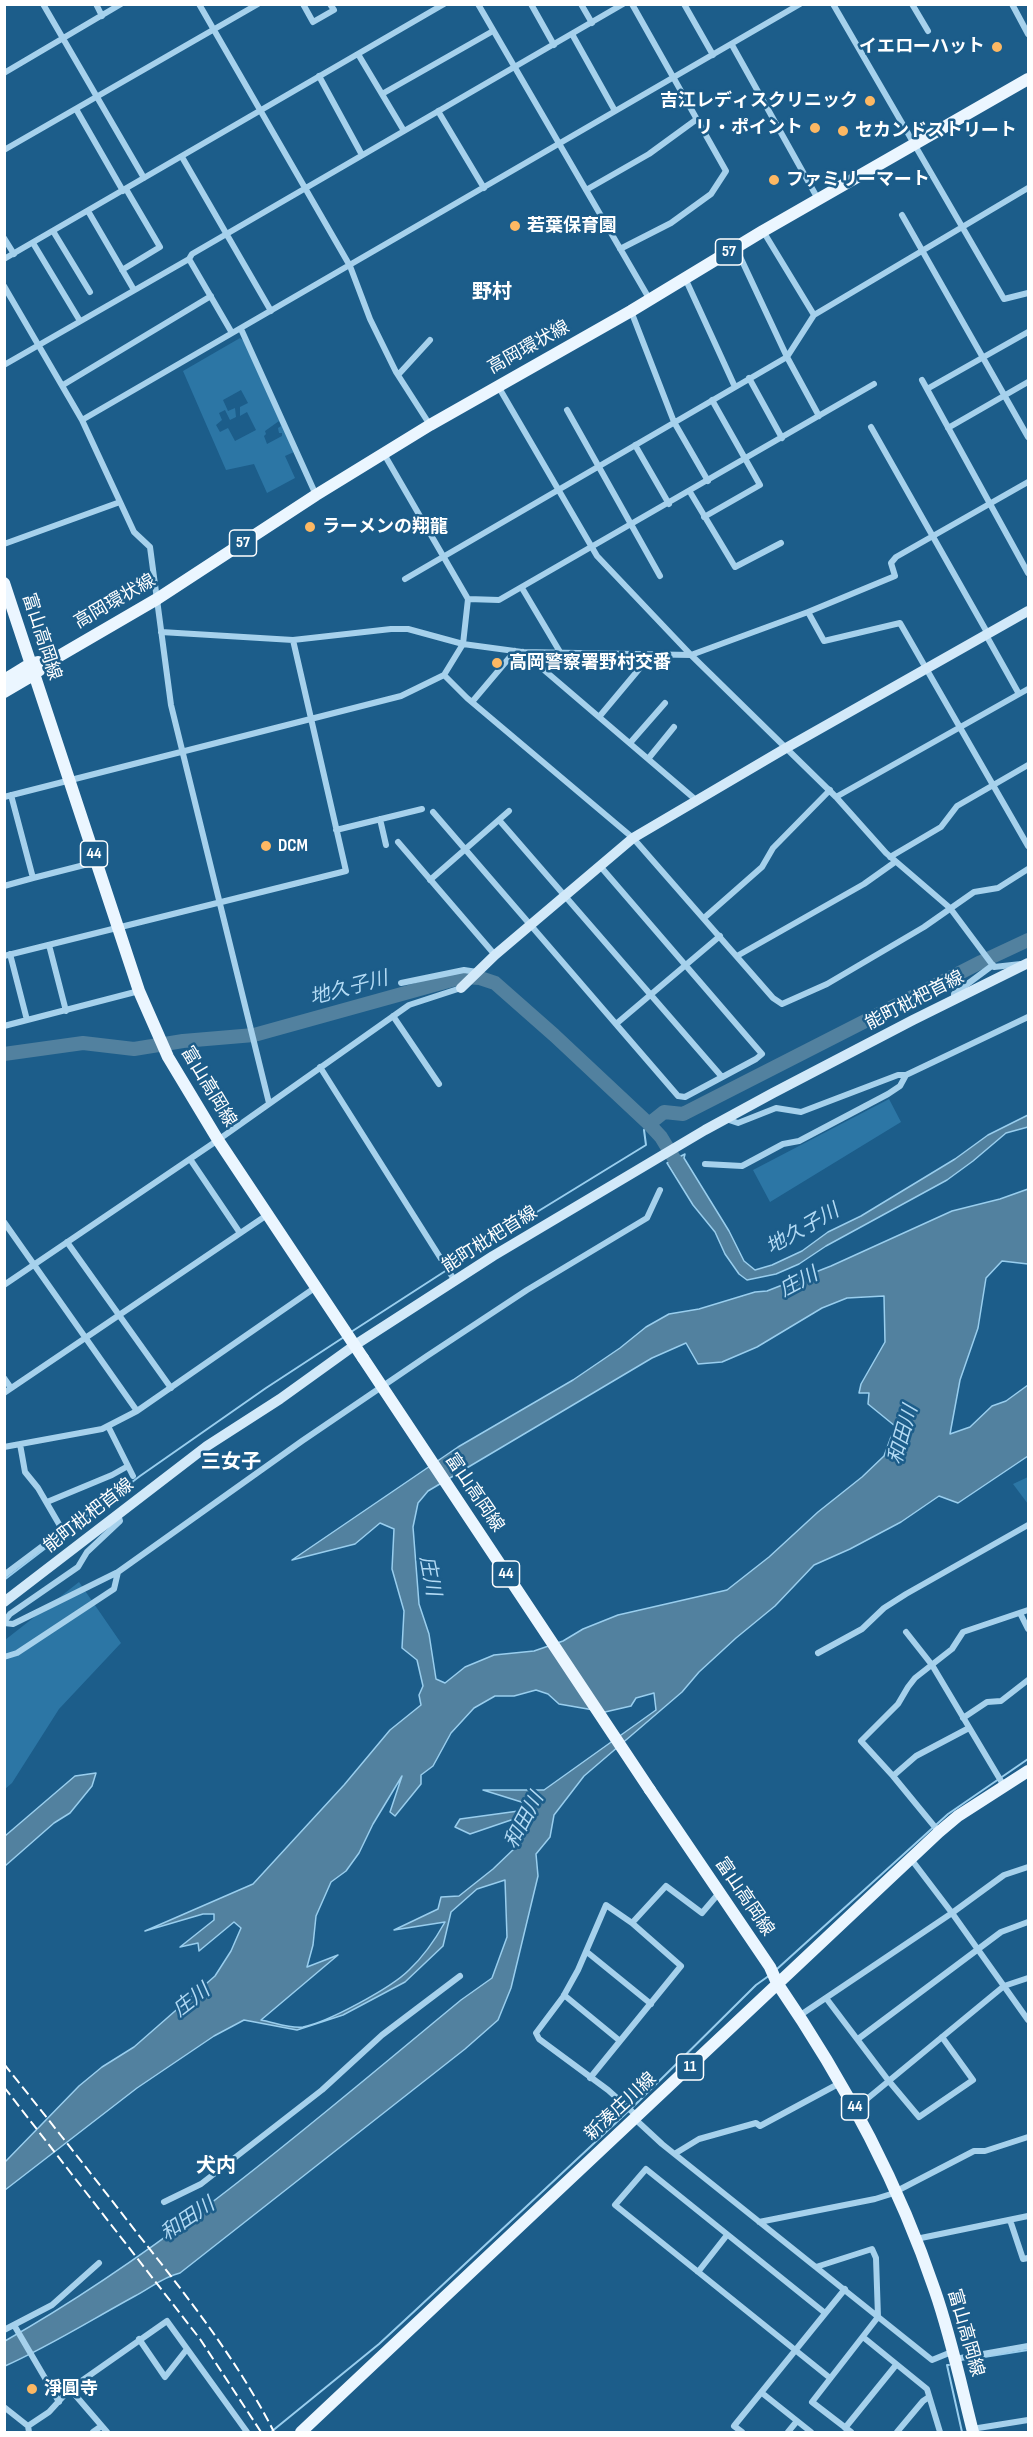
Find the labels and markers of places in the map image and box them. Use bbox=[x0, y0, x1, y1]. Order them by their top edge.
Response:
place label: イエローハット bbox=[859, 36, 985, 58]
marker: イエローハット bbox=[990, 40, 1004, 54]
place label: 吉江レディスクリニック bbox=[660, 90, 858, 112]
marker: 吉江レディスクリニック bbox=[863, 94, 877, 108]
place label: リ・ポイント bbox=[695, 117, 803, 139]
place label: セカンドストリート bbox=[855, 120, 1017, 142]
marker: リ・ポイント bbox=[808, 121, 822, 135]
marker: セカンドストリート bbox=[836, 124, 850, 138]
place label: ファミリーマート bbox=[786, 169, 930, 191]
marker: ファミリーマート bbox=[767, 173, 781, 187]
place label: 若葉保育園 bbox=[527, 215, 617, 237]
marker: 若葉保育園 bbox=[508, 219, 522, 233]
place label: ラーメンの翔龍 bbox=[322, 516, 448, 538]
marker: ラーメンの翔龍 bbox=[303, 520, 317, 534]
place label: 高岡警察署野村交番 bbox=[509, 652, 671, 674]
marker: 高岡警察署野村交番 bbox=[490, 656, 504, 670]
place label: DCM bbox=[278, 835, 308, 857]
marker: DCM bbox=[259, 839, 273, 853]
place label: 淨圓寺 bbox=[44, 2378, 98, 2400]
marker: 淨圓寺 bbox=[25, 2382, 39, 2396]

